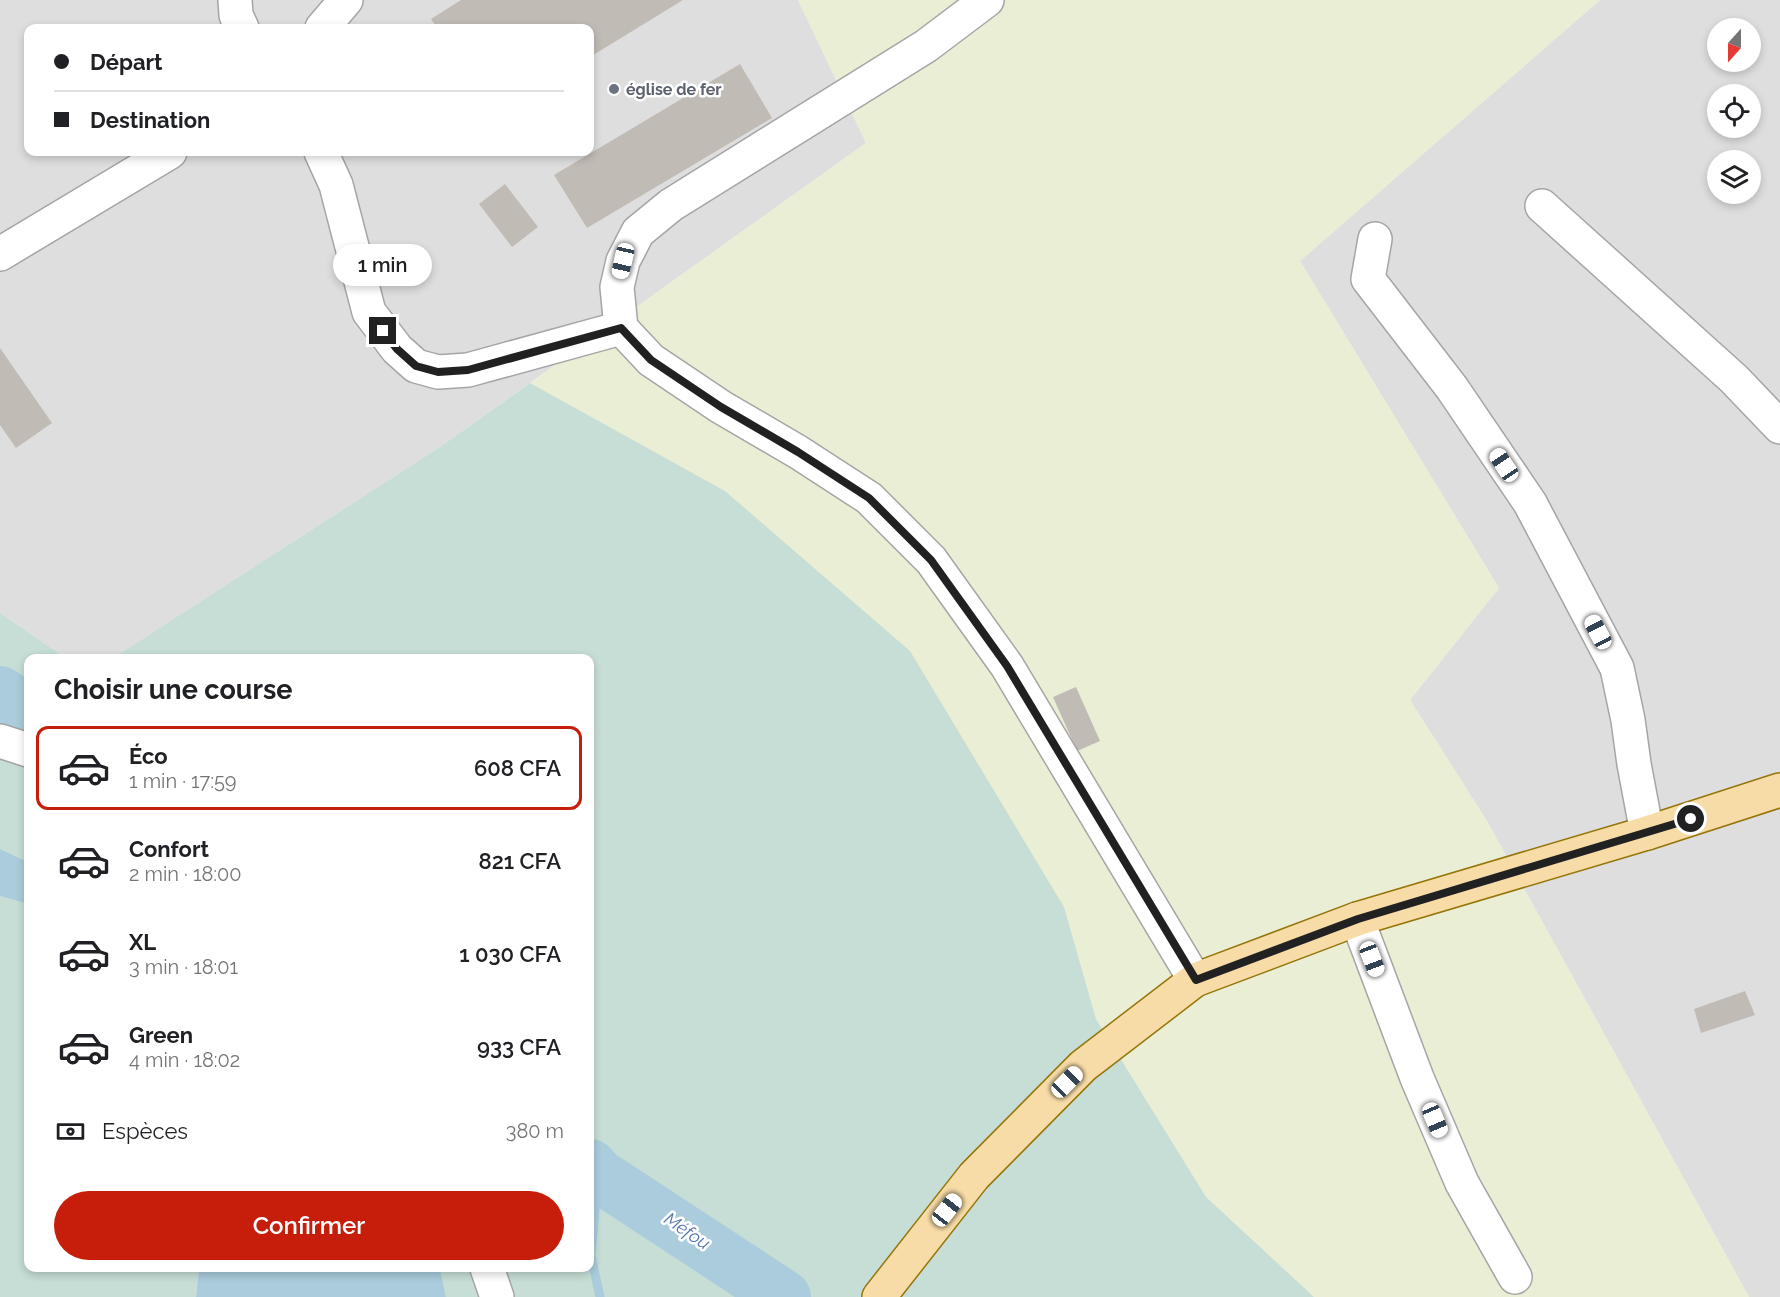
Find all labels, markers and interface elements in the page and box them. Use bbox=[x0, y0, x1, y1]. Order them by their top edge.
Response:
north arrow bbox=[1707, 18, 1761, 72]
map controls bbox=[1707, 18, 1761, 204]
text: Départ bbox=[90, 49, 162, 75]
place label: église de fer bbox=[626, 80, 722, 99]
marker: église de fer bbox=[607, 82, 621, 96]
button: locate bbox=[1707, 84, 1761, 138]
text: Destination bbox=[90, 107, 210, 133]
button: layers bbox=[1707, 150, 1761, 204]
car bbox=[610, 241, 636, 281]
callout: 1 min bbox=[334, 244, 433, 286]
text: 1 min bbox=[358, 253, 407, 277]
route end bbox=[369, 317, 396, 344]
car bbox=[1486, 445, 1522, 485]
car bbox=[1582, 612, 1614, 652]
text: Choisir une course bbox=[54, 674, 292, 705]
icon: car bbox=[57, 741, 111, 795]
text: Éco bbox=[129, 743, 168, 769]
text: 608 CFA bbox=[474, 755, 561, 781]
text: 1 min · 17:59 bbox=[129, 769, 237, 793]
route start bbox=[1677, 805, 1704, 832]
icon: car bbox=[57, 834, 111, 888]
text: Confort bbox=[129, 836, 209, 862]
text: 821 CFA bbox=[478, 848, 561, 874]
text: 2 min · 18:00 bbox=[129, 862, 242, 886]
icon: car bbox=[57, 927, 111, 981]
text: XL bbox=[129, 929, 156, 955]
car bbox=[1357, 939, 1387, 979]
text: 1 030 CFA bbox=[459, 941, 561, 967]
text: 3 min · 18:01 bbox=[129, 955, 238, 979]
icon: car bbox=[57, 1020, 111, 1074]
text: Green bbox=[129, 1022, 193, 1048]
text: 933 CFA bbox=[477, 1034, 561, 1060]
text: 4 min · 18:02 bbox=[129, 1048, 240, 1072]
car bbox=[1048, 1063, 1086, 1101]
car bbox=[1420, 1100, 1450, 1140]
icon: cash bbox=[54, 1115, 87, 1148]
text: Espèces bbox=[102, 1118, 188, 1144]
text: 380 m bbox=[506, 1119, 564, 1143]
car bbox=[929, 1190, 965, 1230]
button: Confirmer bbox=[54, 1191, 564, 1260]
water label: Méfou bbox=[660, 1208, 714, 1253]

